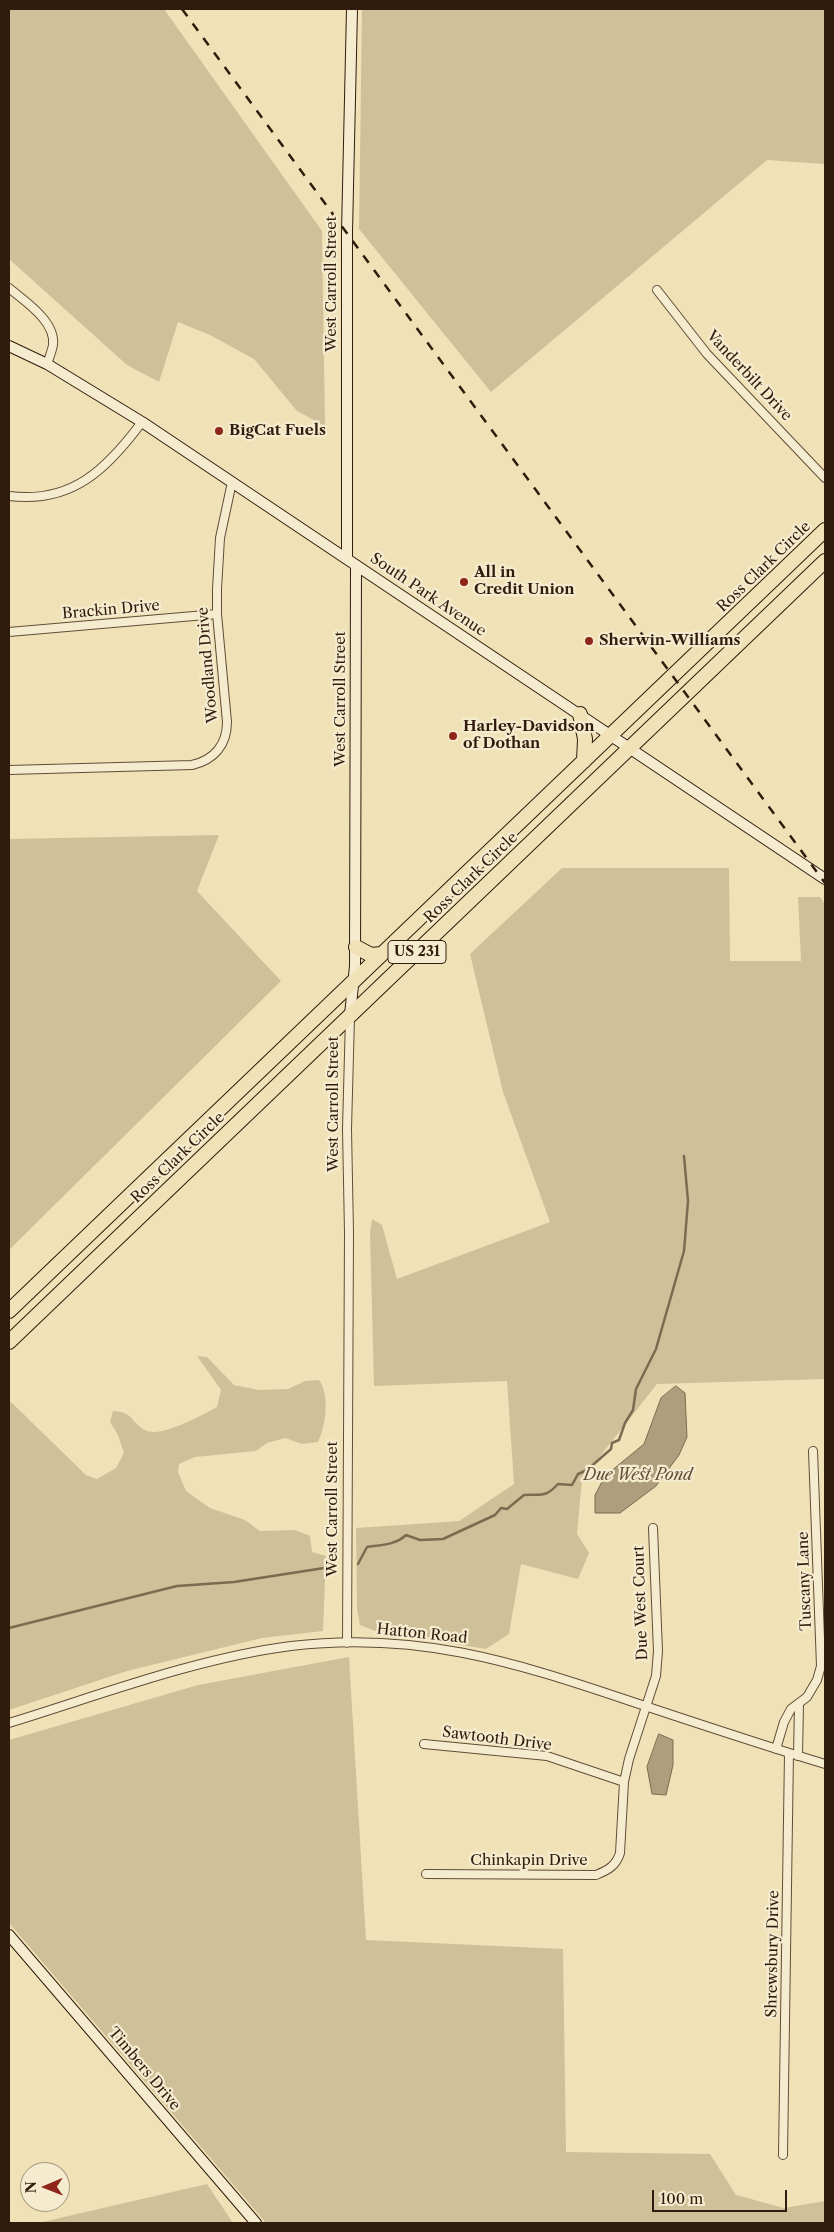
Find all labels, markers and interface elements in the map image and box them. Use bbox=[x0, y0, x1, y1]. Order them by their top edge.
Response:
street label: West Carroll Street bbox=[323, 216, 341, 352]
street label: Vanderbilt Drive bbox=[703, 327, 795, 425]
place label: BigCat Fuels bbox=[229, 422, 326, 440]
marker: BigCat Fuels bbox=[213, 425, 225, 437]
street label: Ross Clark Circle bbox=[714, 518, 814, 616]
street label: South Park Avenue bbox=[367, 550, 489, 640]
place label: All in Credit Union bbox=[474, 564, 575, 599]
marker: All in Credit Union bbox=[458, 576, 470, 588]
street label: Brackin Drive bbox=[61, 597, 161, 623]
street label: Woodland Drive bbox=[194, 606, 222, 724]
street label: West Carroll Street bbox=[332, 631, 350, 767]
place label: Sherwin-Williams bbox=[599, 632, 741, 650]
marker: Sherwin-Williams bbox=[583, 635, 595, 647]
place label: Harley-Davidson of Dothan bbox=[463, 718, 594, 753]
marker: Harley-Davidson of Dothan bbox=[447, 730, 459, 742]
street label: Ross Clark Circle bbox=[421, 829, 521, 927]
road number: US 231 bbox=[388, 940, 446, 964]
street label: West Carroll Street bbox=[325, 1036, 343, 1172]
street label: Ross Clark Circle bbox=[128, 1109, 228, 1207]
street label: West Carroll Street bbox=[324, 1441, 342, 1577]
water label: Due West Pond bbox=[584, 1465, 692, 1485]
street label: Tuscany Lane bbox=[794, 1531, 816, 1631]
street label: Due West Court bbox=[630, 1545, 652, 1661]
street label: Hatton Road bbox=[376, 1620, 468, 1648]
street label: Sawtooth Drive bbox=[441, 1723, 553, 1755]
street label: Chinkapin Drive bbox=[470, 1852, 588, 1870]
street label: Shrewsbury Drive bbox=[763, 1890, 783, 2018]
street label: Timbers Drive bbox=[104, 2024, 184, 2114]
north arrow bbox=[20, 2162, 70, 2212]
scale bar bbox=[654, 2180, 789, 2212]
text: N bbox=[22, 2181, 40, 2193]
text: 100 m bbox=[660, 2189, 703, 2208]

